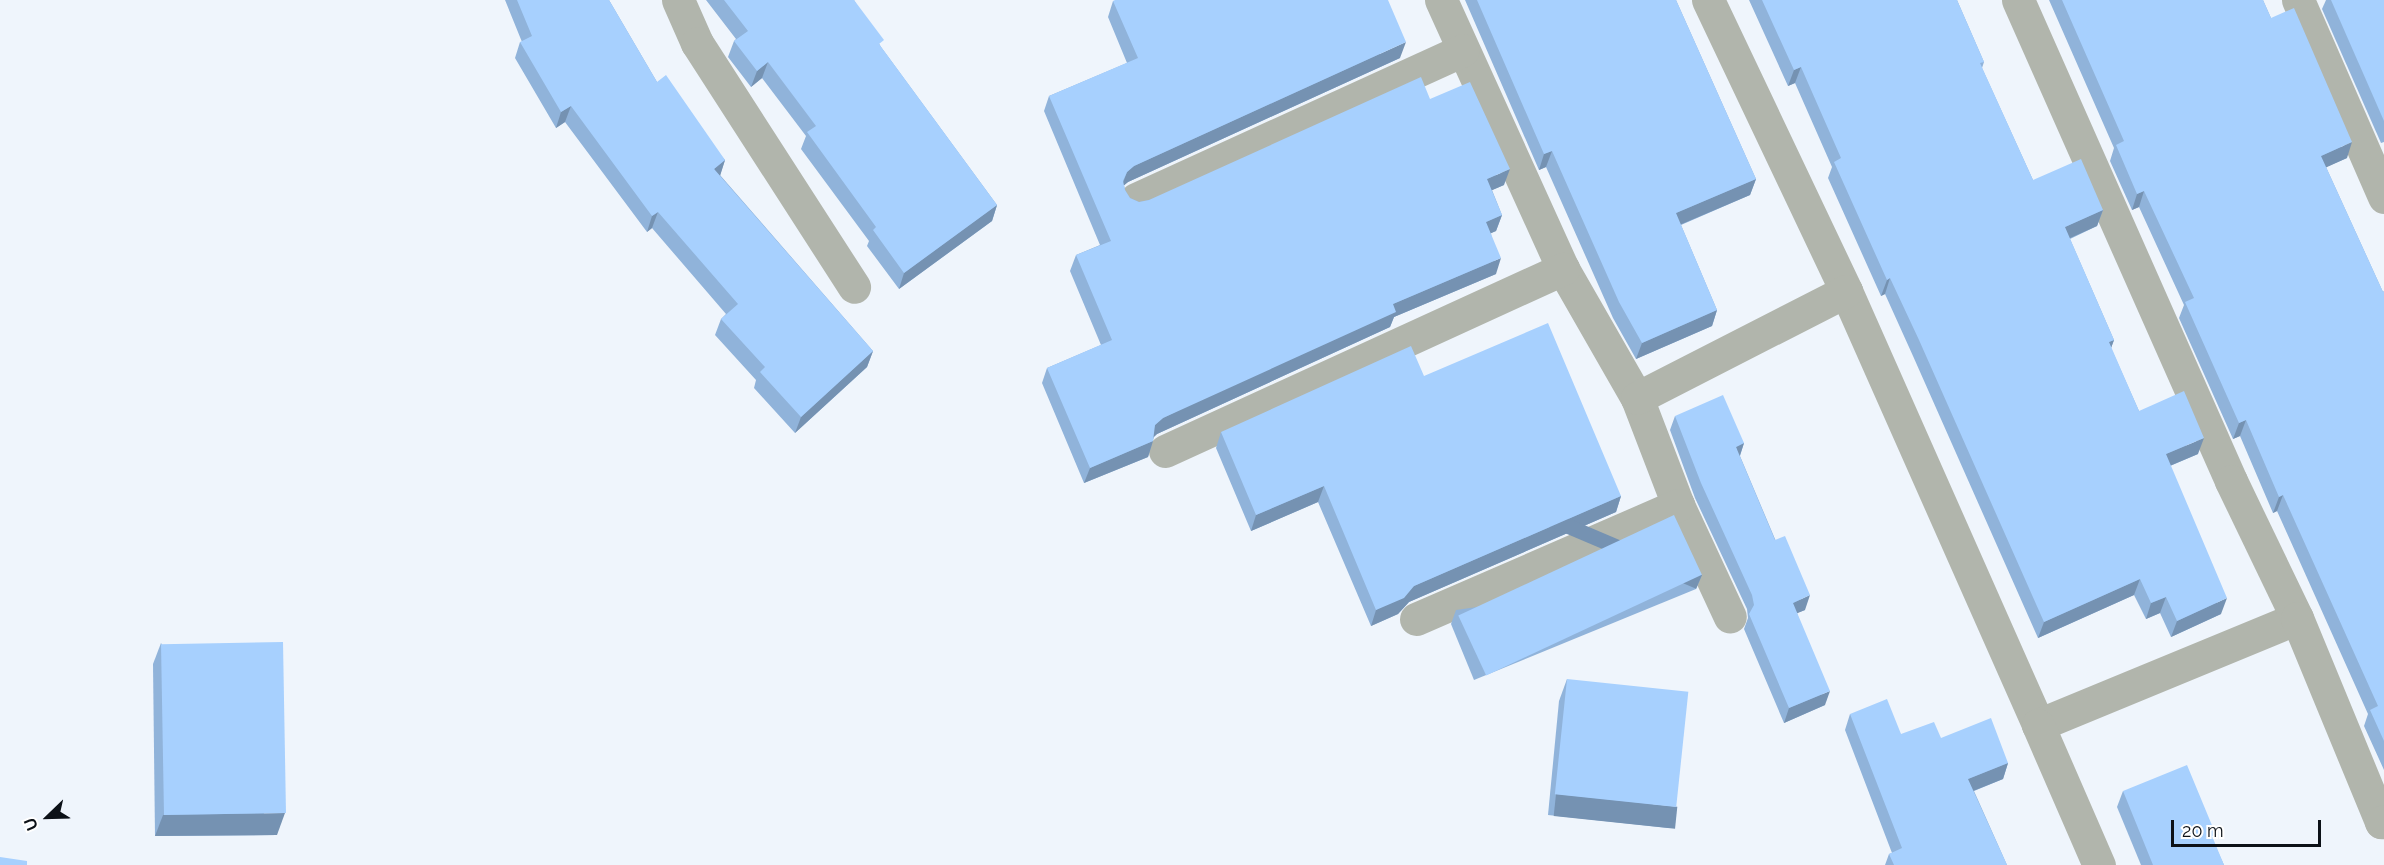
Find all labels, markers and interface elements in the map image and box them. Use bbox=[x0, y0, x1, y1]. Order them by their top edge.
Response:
north arrow bbox=[18, 787, 78, 847]
scale bar bbox=[2174, 808, 2324, 846]
text: U bbox=[20, 815, 42, 833]
text: 20 m bbox=[2182, 820, 2224, 841]

